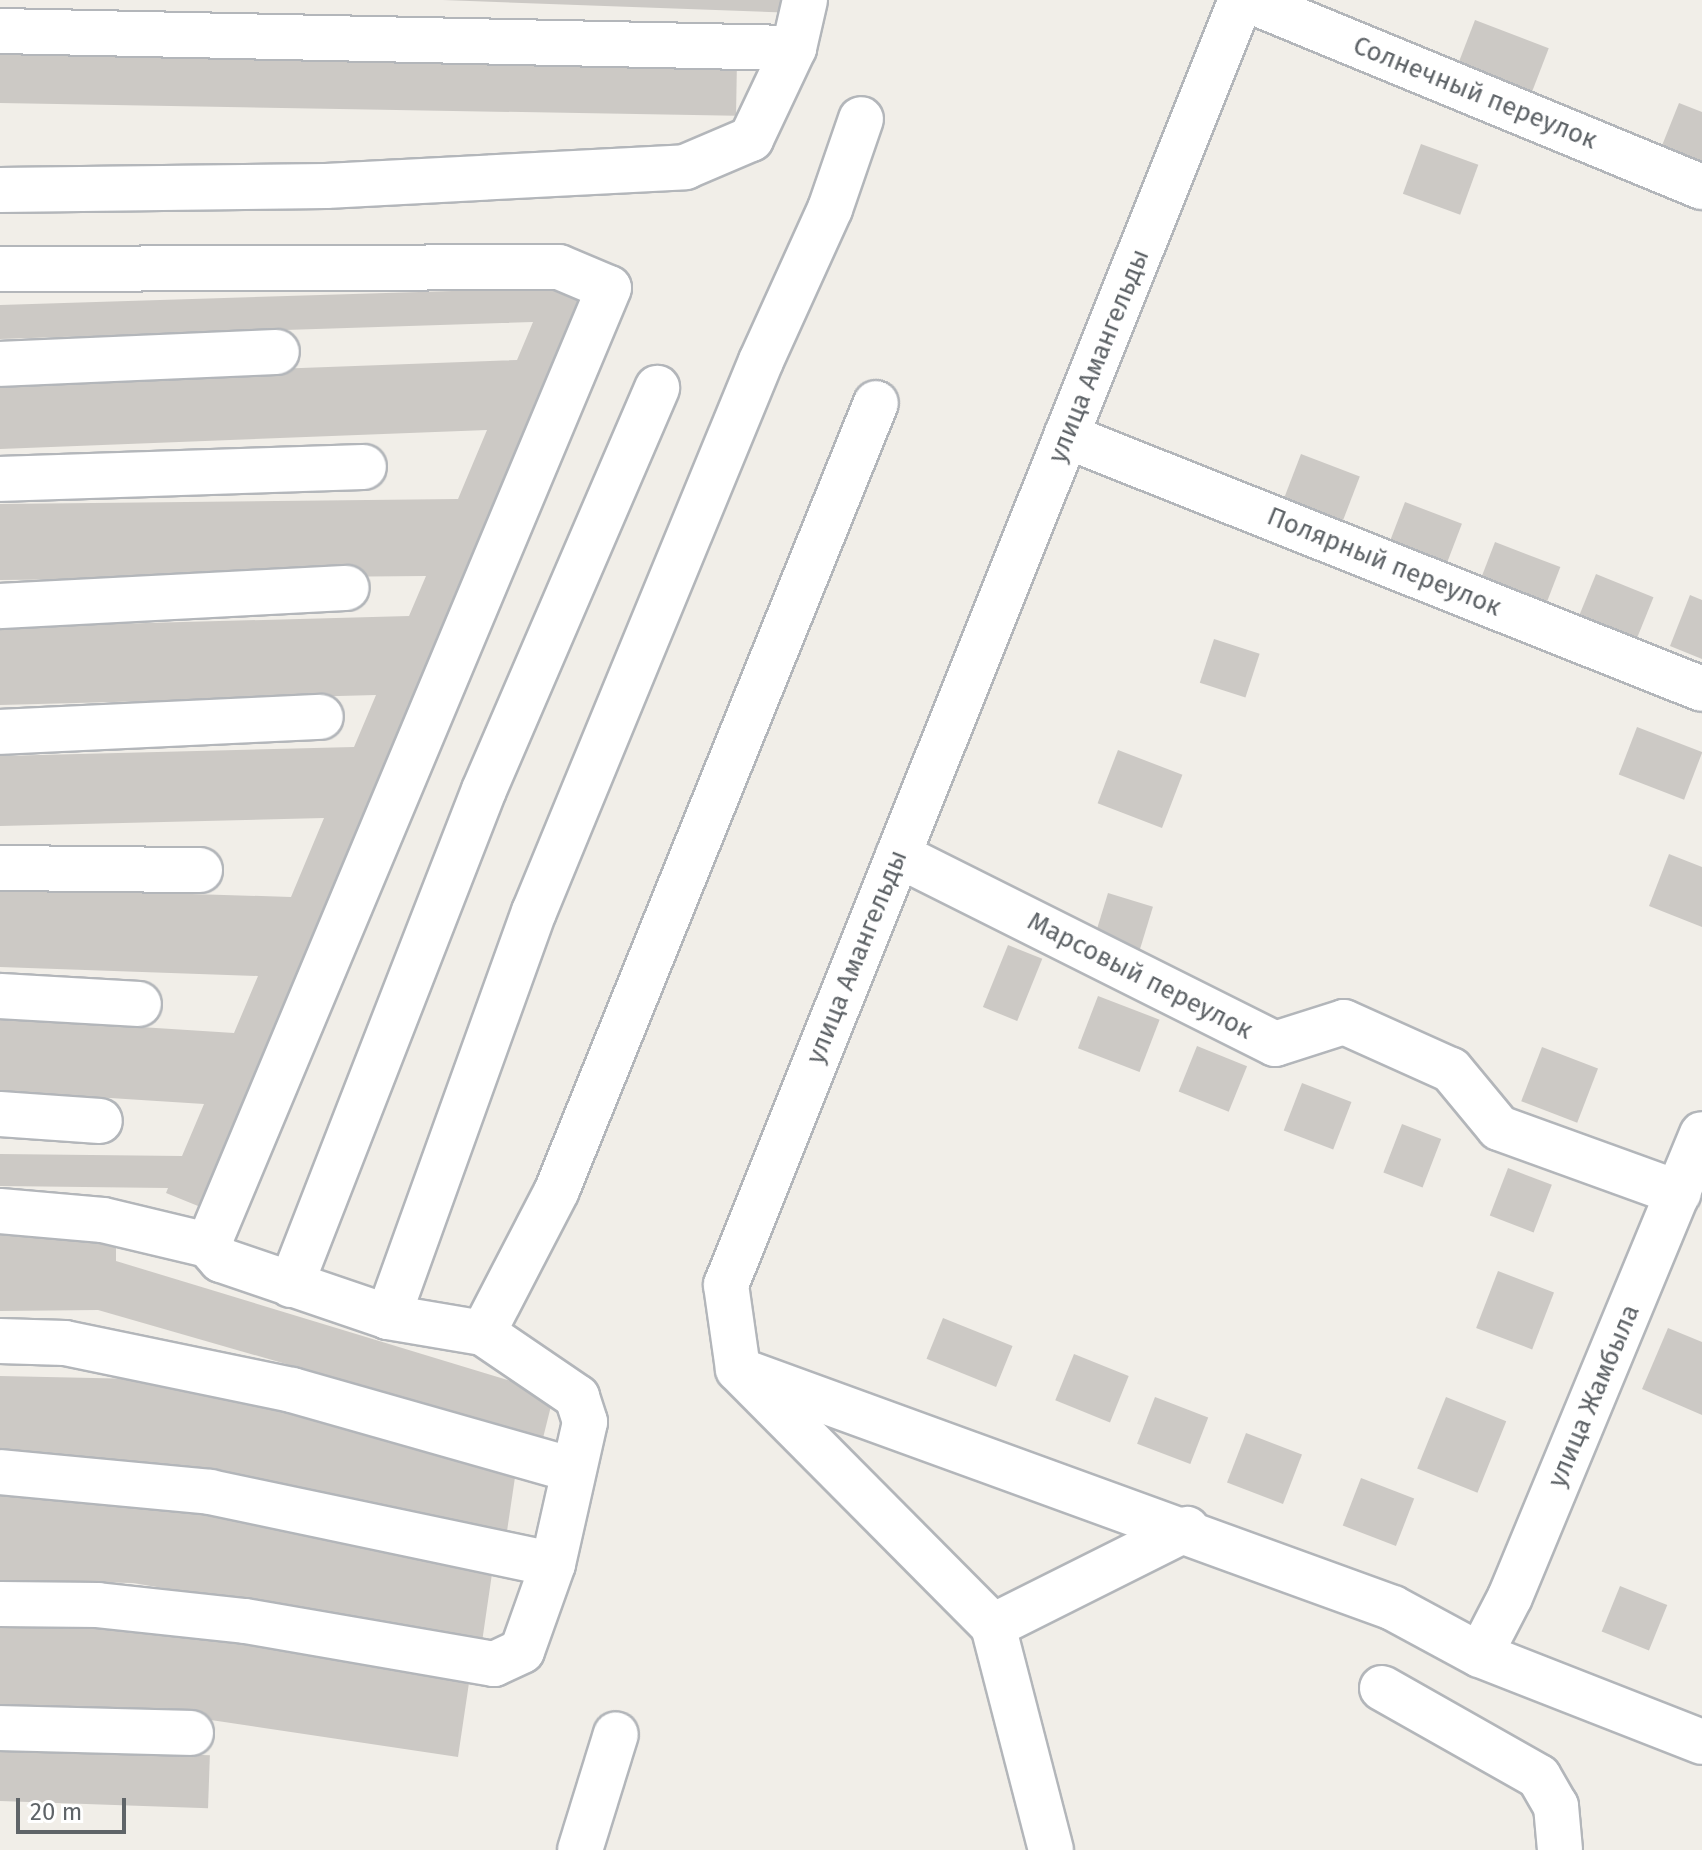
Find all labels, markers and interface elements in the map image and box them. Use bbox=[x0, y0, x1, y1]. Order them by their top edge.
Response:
street label: Солнечный переулок bbox=[1349, 30, 1601, 156]
street label: улица Амангельды bbox=[1042, 245, 1156, 467]
street label: Полярный переулок bbox=[1263, 501, 1505, 623]
street label: улица Амангельды bbox=[800, 846, 914, 1068]
street label: Марсовый переулок bbox=[1022, 906, 1258, 1046]
street label: улица Жамбыла bbox=[1541, 1300, 1647, 1492]
scale bar bbox=[20, 1782, 130, 1832]
text: 20 m bbox=[30, 1798, 82, 1826]

